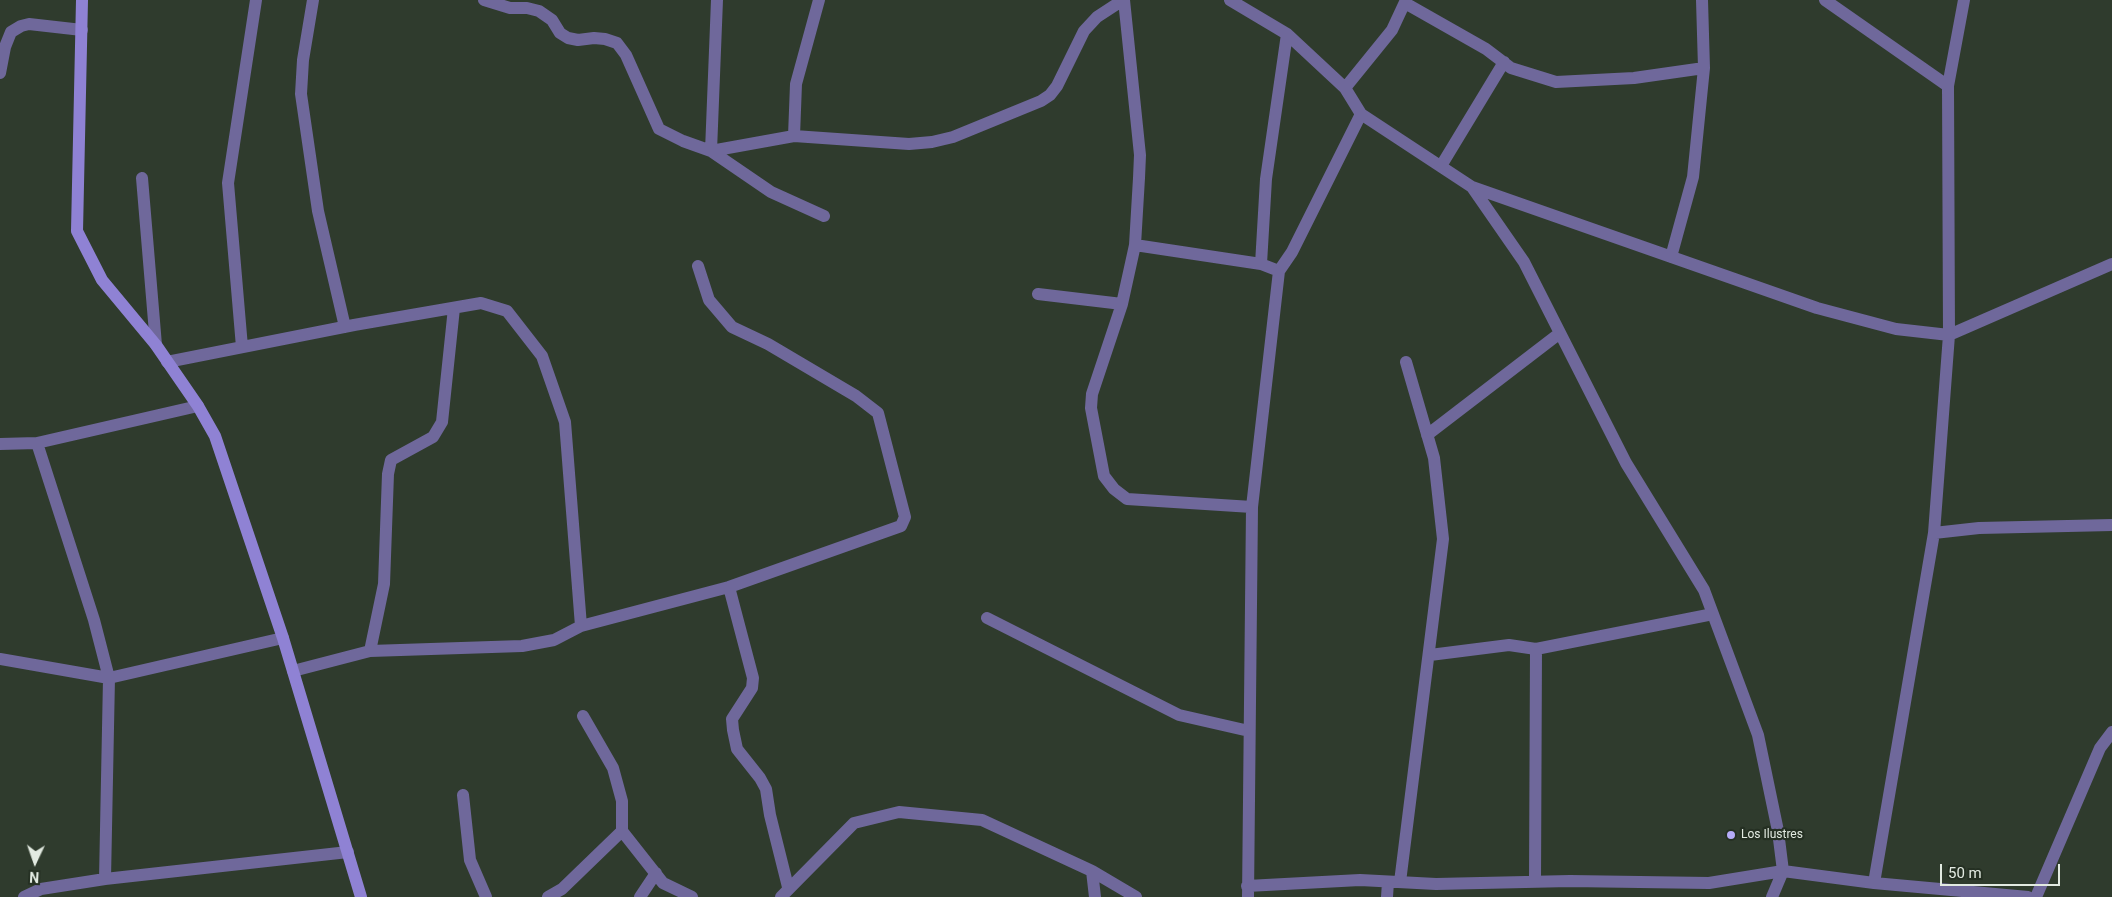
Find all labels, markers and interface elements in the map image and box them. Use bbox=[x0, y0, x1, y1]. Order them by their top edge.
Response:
place label: Los Ilustres bbox=[1741, 828, 1803, 842]
marker: Los Ilustres bbox=[1725, 829, 1737, 841]
north arrow bbox=[10, 837, 60, 887]
scale bar bbox=[1942, 854, 2062, 886]
text: 50 m bbox=[1948, 864, 1982, 882]
text: N bbox=[29, 869, 40, 885]

